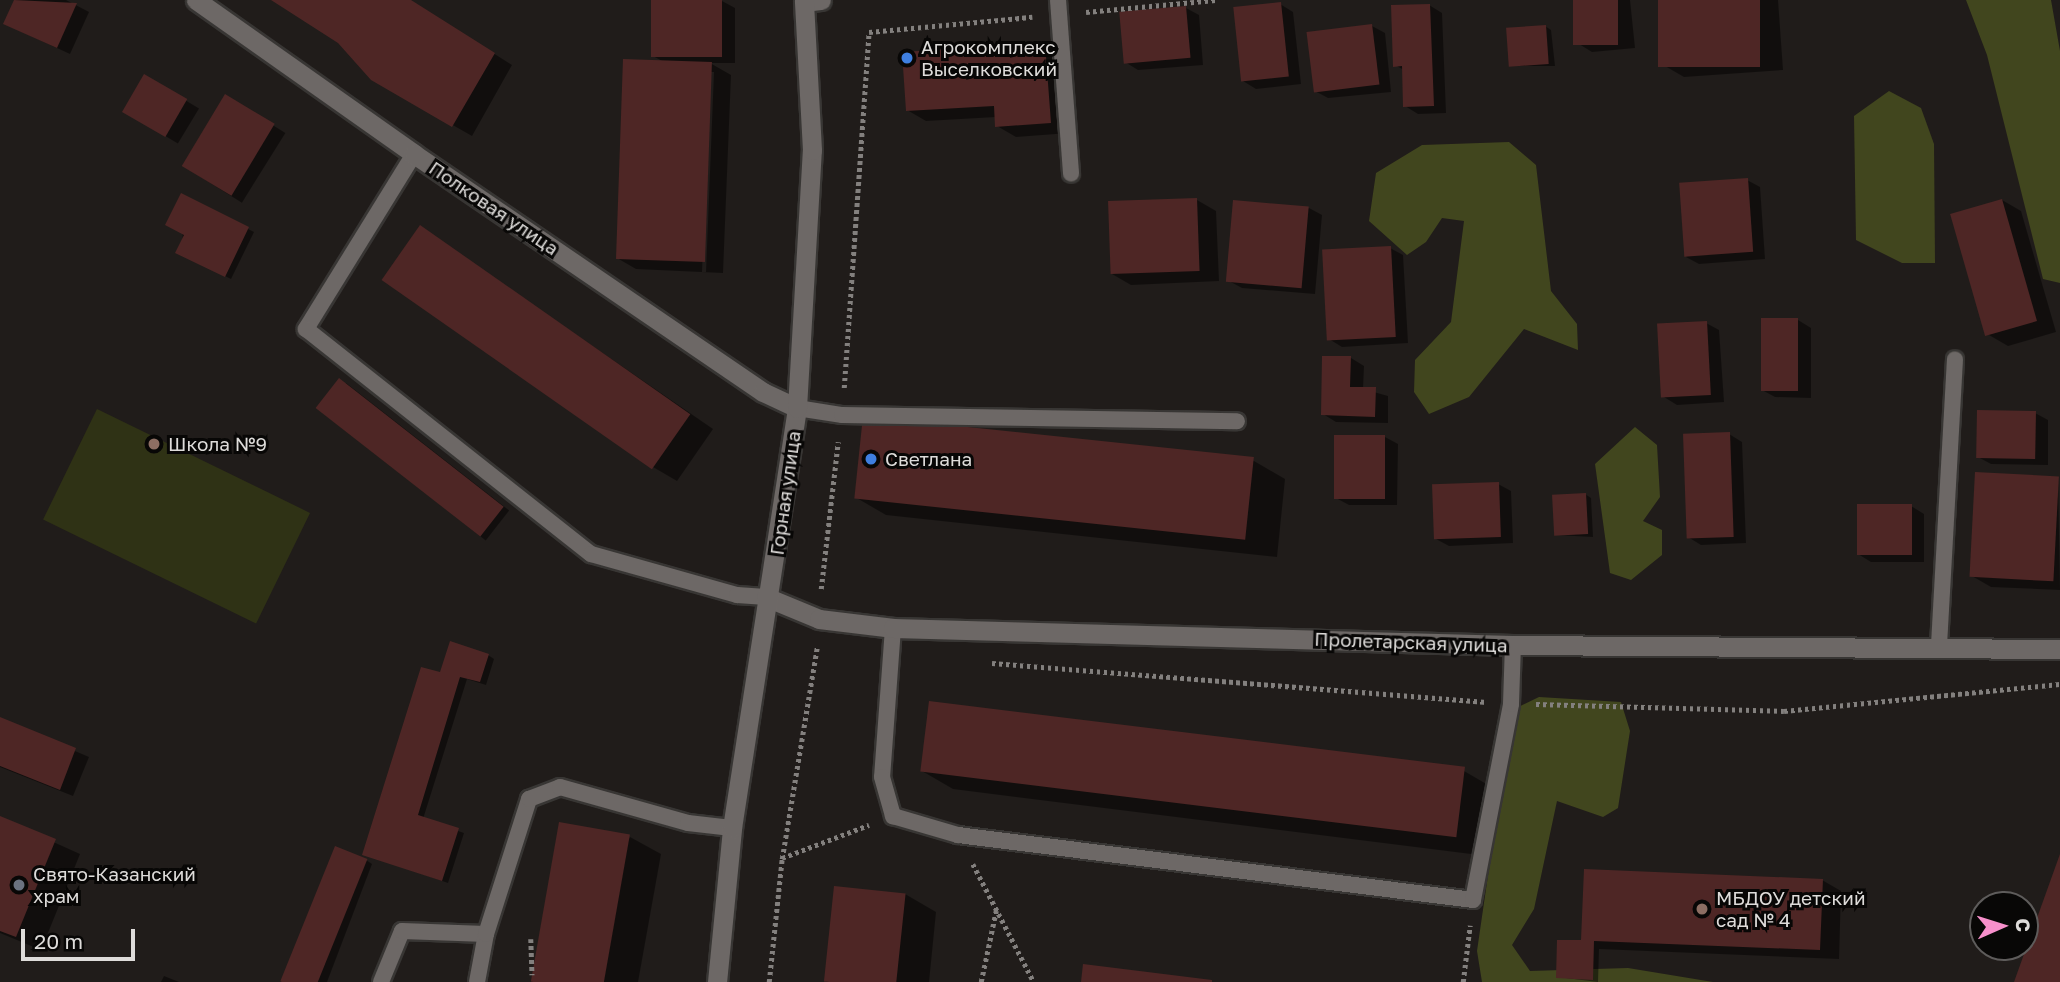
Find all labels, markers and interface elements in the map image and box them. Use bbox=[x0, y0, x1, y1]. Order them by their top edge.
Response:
place label: Агрокомплекс Выселковский bbox=[921, 36, 1057, 80]
marker: Агрокомплекс Выселковский bbox=[899, 50, 915, 66]
street label: Полковая улица bbox=[425, 156, 563, 260]
street label: Горная улица bbox=[765, 429, 805, 557]
place label: Школа №9 bbox=[168, 433, 267, 455]
marker: Школа №9 bbox=[146, 436, 162, 452]
place label: Светлана bbox=[885, 448, 972, 470]
marker: Светлана bbox=[863, 451, 879, 467]
street label: Пролетарская улица bbox=[1314, 627, 1508, 657]
place label: Свято-Казанский храм bbox=[33, 863, 196, 907]
marker: Свято-Казанский храм bbox=[11, 877, 27, 893]
place label: МБДОУ детский сад № 4 bbox=[1716, 887, 1866, 931]
north arrow bbox=[1969, 891, 2039, 961]
marker: МБДОУ детский сад № 4 bbox=[1694, 901, 1710, 917]
scale bar bbox=[24, 916, 138, 960]
text: С bbox=[2012, 918, 2035, 932]
text: 20 m bbox=[34, 928, 83, 954]

